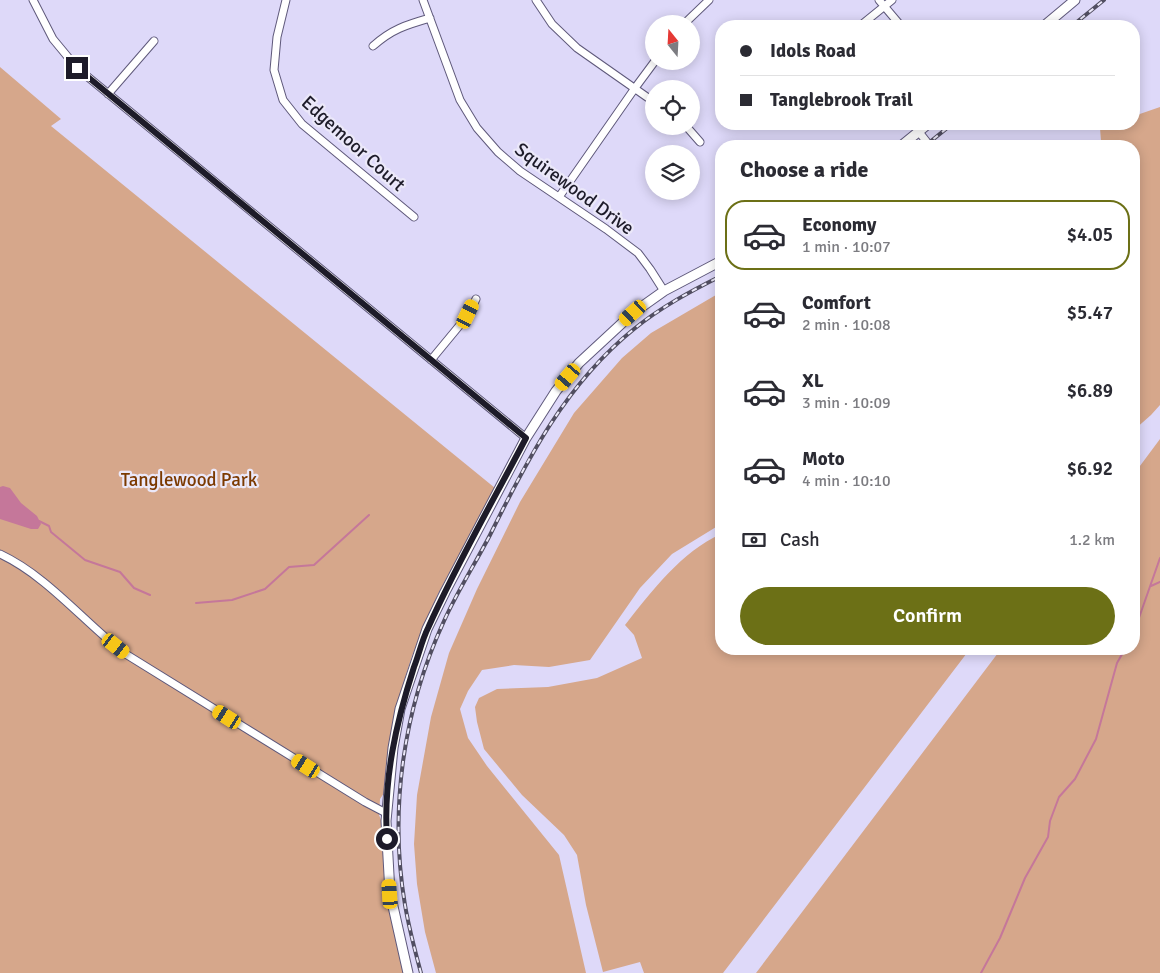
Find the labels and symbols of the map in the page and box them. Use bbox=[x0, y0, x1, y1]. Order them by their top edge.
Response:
north arrow bbox=[645, 15, 700, 70]
route end bbox=[66, 57, 88, 79]
street label: Edgemoor Court bbox=[296, 91, 411, 197]
street label: Squirewood Drive bbox=[510, 137, 639, 240]
car bbox=[454, 297, 481, 331]
car bbox=[616, 297, 649, 329]
car bbox=[552, 361, 583, 393]
park label: Tanglewood Park bbox=[121, 468, 258, 492]
car bbox=[99, 631, 132, 661]
car bbox=[210, 703, 243, 731]
car bbox=[289, 752, 322, 780]
route start bbox=[376, 828, 398, 850]
car bbox=[381, 879, 398, 909]

